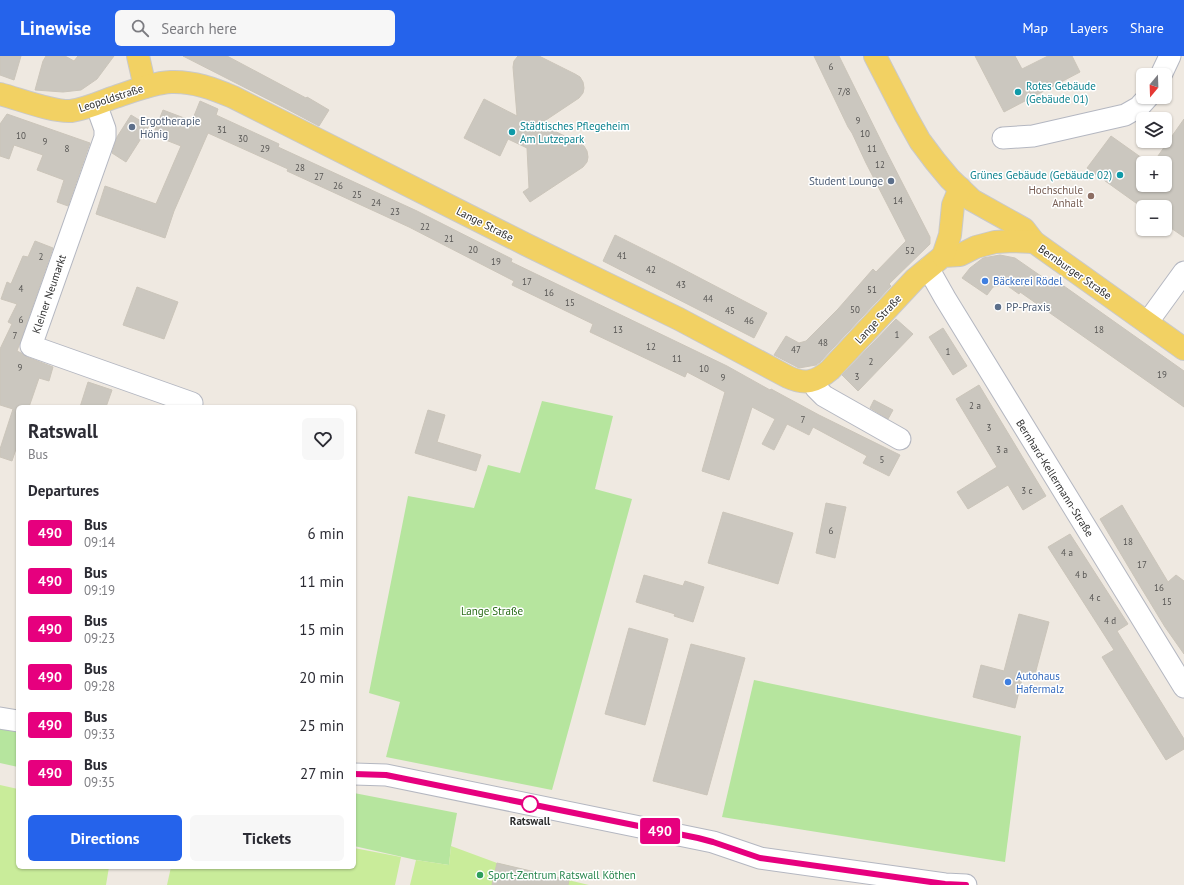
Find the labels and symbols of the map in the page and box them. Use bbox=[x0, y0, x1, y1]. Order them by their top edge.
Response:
house number: 6 bbox=[829, 61, 834, 72]
north arrow bbox=[1136, 68, 1172, 104]
place label: Rotes Gebäude (Gebäude 01) bbox=[1026, 79, 1096, 106]
street label: Leopoldstraße bbox=[77, 81, 145, 115]
house number: 7/8 bbox=[838, 86, 851, 97]
marker: Rotes Gebäude (Gebäude 01) bbox=[1013, 87, 1023, 97]
place label: Ergotherapie Hönig bbox=[140, 114, 201, 141]
house number: 9 bbox=[856, 115, 861, 126]
place label: Städtisches Pflegeheim Am Lutzepark bbox=[520, 119, 629, 146]
marker: Ergotherapie Hönig bbox=[127, 122, 137, 132]
house number: 31 bbox=[217, 124, 227, 135]
marker: Städtisches Pflegeheim Am Lutzepark bbox=[507, 127, 517, 137]
house number: 10 bbox=[860, 128, 870, 139]
house number: 10 bbox=[16, 130, 26, 141]
house number: 30 bbox=[238, 133, 248, 144]
house number: 9 bbox=[43, 136, 48, 147]
house number: 8 bbox=[65, 143, 70, 154]
house number: 29 bbox=[260, 143, 270, 154]
house number: 11 bbox=[867, 143, 877, 154]
house number: 12 bbox=[875, 159, 885, 170]
house number: 28 bbox=[295, 162, 305, 173]
place label: Grünes Gebäude (Gebäude 02) bbox=[970, 168, 1112, 182]
marker: Grünes Gebäude (Gebäude 02) bbox=[1115, 170, 1125, 180]
house number: 27 bbox=[314, 171, 324, 182]
place label: Student Lounge bbox=[809, 174, 883, 188]
marker: Student Lounge bbox=[886, 176, 896, 186]
house number: 26 bbox=[333, 180, 343, 191]
place label: Hochschule Anhalt bbox=[1028, 183, 1083, 210]
house number: 25 bbox=[352, 189, 362, 200]
marker: Hochschule Anhalt bbox=[1086, 191, 1096, 201]
house number: 14 bbox=[893, 195, 903, 206]
house number: 24 bbox=[371, 197, 381, 208]
street label: Lange Straße bbox=[454, 204, 516, 245]
house number: 23 bbox=[390, 206, 400, 217]
house number: 22 bbox=[420, 221, 430, 232]
house number: 21 bbox=[444, 233, 454, 244]
street label: Bernburger Straße bbox=[1036, 241, 1115, 303]
house number: 20 bbox=[468, 244, 478, 255]
house number: 52 bbox=[905, 245, 915, 256]
house number: 41 bbox=[617, 250, 627, 261]
house number: 2 bbox=[39, 251, 44, 262]
street label: Kleiner Neumarkt bbox=[29, 252, 69, 335]
house number: 19 bbox=[491, 256, 501, 267]
house number: 42 bbox=[646, 264, 656, 275]
place label: Bäckerei Rödel bbox=[993, 274, 1063, 288]
house number: 17 bbox=[522, 276, 532, 287]
marker: Bäckerei Rödel bbox=[980, 276, 990, 286]
house number: 43 bbox=[676, 279, 686, 290]
house number: 4 bbox=[19, 283, 24, 294]
house number: 51 bbox=[867, 284, 877, 295]
house number: 16 bbox=[544, 287, 554, 298]
street label: Lange Straße bbox=[852, 291, 905, 347]
house number: 44 bbox=[703, 293, 713, 304]
house number: 15 bbox=[565, 297, 575, 308]
place label: PP-Praxis bbox=[1006, 300, 1051, 314]
marker: PP-Praxis bbox=[993, 302, 1003, 312]
house number: 50 bbox=[850, 304, 860, 315]
house number: 45 bbox=[725, 305, 735, 316]
house number: 6 bbox=[19, 314, 24, 325]
house number: 46 bbox=[744, 315, 754, 326]
house number: 13 bbox=[613, 324, 623, 335]
house number: 18 bbox=[1094, 324, 1104, 335]
house number: 1 bbox=[895, 329, 900, 340]
house number: 7 bbox=[13, 330, 18, 341]
house number: 48 bbox=[818, 337, 828, 348]
house number: 12 bbox=[646, 341, 656, 352]
house number: 47 bbox=[791, 344, 801, 355]
house number: 1 bbox=[946, 346, 951, 357]
house number: 11 bbox=[672, 353, 682, 364]
house number: 2 bbox=[869, 356, 874, 367]
house number: 9 bbox=[18, 362, 23, 373]
house number: 10 bbox=[699, 363, 709, 374]
house number: 19 bbox=[1157, 369, 1167, 380]
house number: 3 bbox=[855, 371, 860, 382]
house number: 9 bbox=[721, 372, 726, 383]
house number: 2 a bbox=[969, 400, 981, 411]
house number: 7 bbox=[801, 414, 806, 425]
street label: Bernhard-Kellermann-Straße bbox=[1013, 417, 1097, 540]
house number: 3 bbox=[987, 422, 992, 433]
house number: 3 a bbox=[996, 444, 1008, 455]
house number: 5 bbox=[880, 454, 885, 465]
house number: 3 c bbox=[1021, 485, 1033, 496]
house number: 6 bbox=[829, 525, 834, 536]
house number: 18 bbox=[1123, 536, 1133, 547]
house number: 4 a bbox=[1061, 547, 1073, 558]
house number: 17 bbox=[1137, 559, 1147, 570]
house number: 4 b bbox=[1075, 569, 1087, 580]
house number: 16 bbox=[1154, 582, 1164, 593]
house number: 4 c bbox=[1089, 592, 1101, 603]
house number: 15 bbox=[1162, 596, 1172, 607]
park label: Lange Straße bbox=[461, 604, 524, 618]
house number: 4 d bbox=[1104, 615, 1116, 626]
place label: Autohaus Hafermalz bbox=[1016, 669, 1064, 696]
marker: Autohaus Hafermalz bbox=[1003, 677, 1013, 687]
marker: Ratswall bbox=[521, 795, 539, 813]
place label: Ratswall bbox=[510, 814, 551, 828]
line badge: 490 bbox=[637, 818, 683, 844]
place label: Sport-Zentrum Ratswall Köthen bbox=[488, 868, 636, 882]
marker: Sport-Zentrum Ratswall Köthen bbox=[475, 870, 485, 880]

